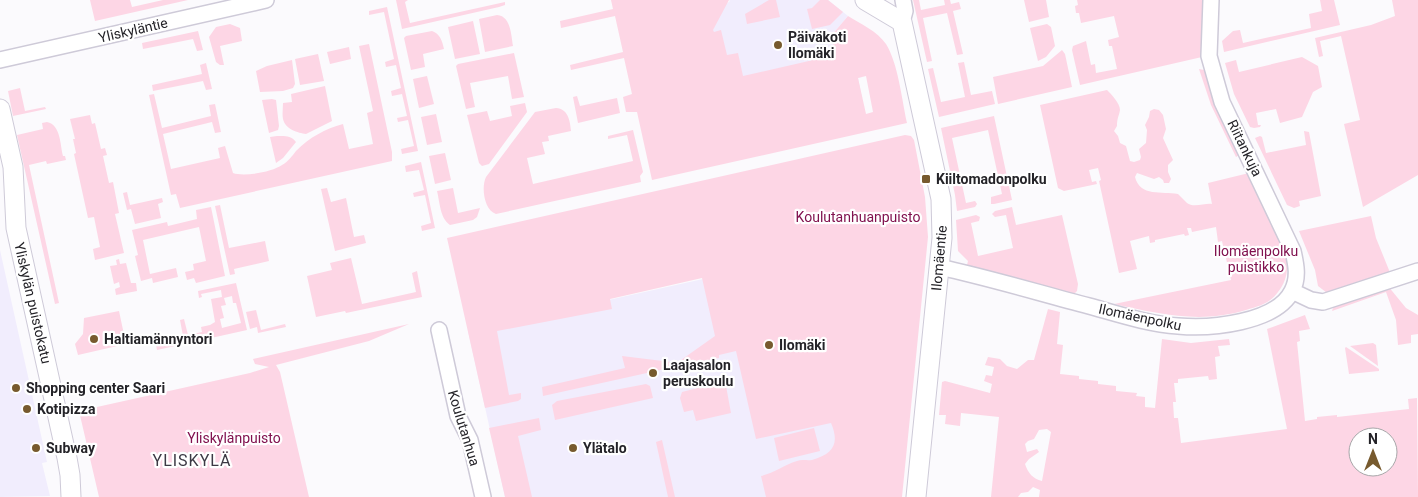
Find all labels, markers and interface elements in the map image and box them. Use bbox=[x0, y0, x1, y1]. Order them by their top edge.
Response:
street label: Yliskyläntie bbox=[97, 14, 169, 46]
place label: Päiväkoti Ilomäki bbox=[788, 29, 846, 61]
marker: Päiväkoti Ilomäki bbox=[772, 39, 784, 51]
street label: Riitankuja bbox=[1224, 117, 1266, 179]
place label: Kiiltomadonpolku bbox=[936, 171, 1047, 187]
marker: Kiiltomadonpolku bbox=[920, 173, 932, 185]
park label: Koulutanhuanpuisto bbox=[796, 209, 920, 225]
street label: Ilomäentie bbox=[928, 225, 950, 291]
street label: Yliskylän puistokatu bbox=[11, 241, 55, 365]
park label: Ilomäenpolku puistikko bbox=[1214, 243, 1298, 275]
street label: Ilomäenpolku bbox=[1097, 300, 1183, 334]
place label: Haltiamännyntori bbox=[104, 331, 213, 347]
marker: Haltiamännyntori bbox=[88, 333, 100, 345]
place label: Ilomäki bbox=[779, 337, 826, 353]
marker: Ilomäki bbox=[763, 339, 775, 351]
place label: Laajasalon peruskoulu bbox=[663, 357, 734, 389]
marker: Laajasalon peruskoulu bbox=[647, 367, 659, 379]
place label: Shopping center Saari bbox=[26, 380, 165, 396]
marker: Shopping center Saari bbox=[10, 382, 22, 394]
street label: Koulutanhua bbox=[445, 388, 483, 468]
place label: Kotipizza bbox=[37, 401, 96, 417]
marker: Kotipizza bbox=[21, 403, 33, 415]
north arrow bbox=[1348, 427, 1398, 477]
park label: Yliskylänpuisto bbox=[187, 430, 281, 446]
text: N bbox=[1368, 431, 1378, 447]
place label: Subway bbox=[46, 440, 96, 456]
place label: Ylätalo bbox=[583, 440, 627, 456]
marker: Subway bbox=[30, 442, 42, 454]
marker: Ylätalo bbox=[567, 442, 579, 454]
district label: YLISKYLÄ bbox=[153, 451, 231, 470]

